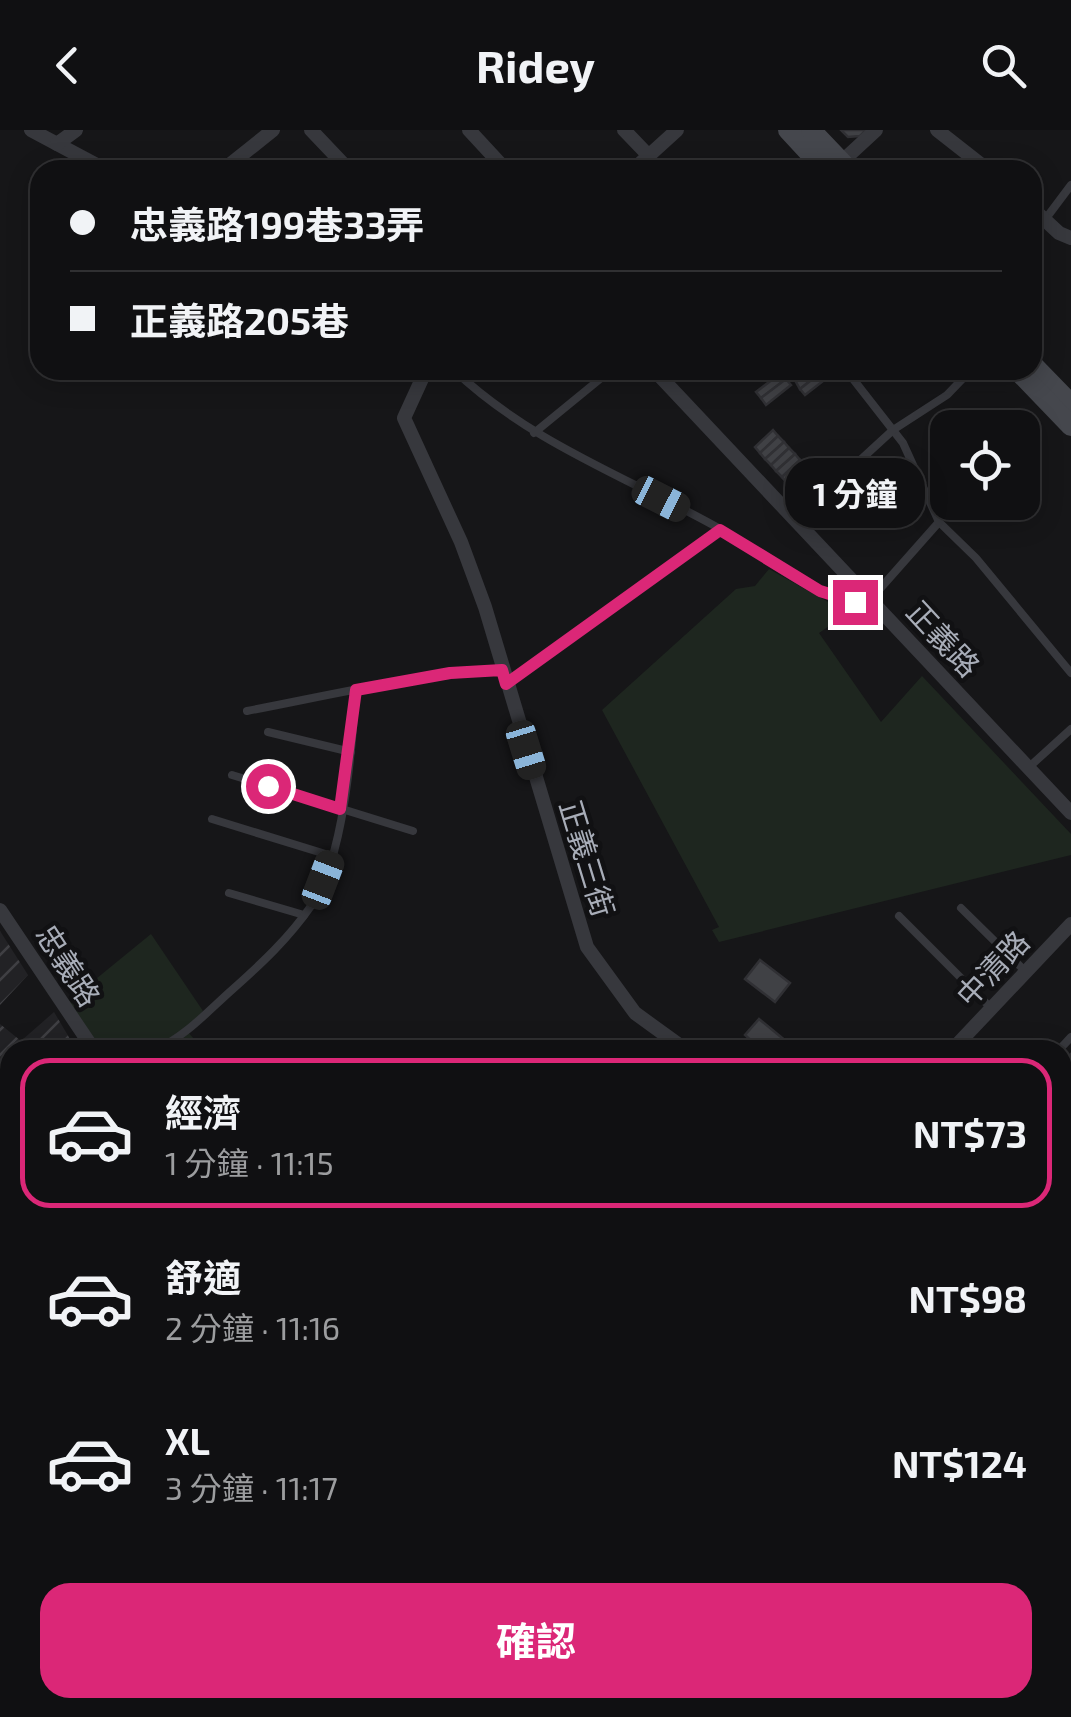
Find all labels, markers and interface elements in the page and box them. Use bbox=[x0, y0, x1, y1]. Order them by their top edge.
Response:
icon: back bbox=[40, 38, 95, 93]
text: Ridey bbox=[476, 38, 595, 92]
icon: search bbox=[976, 38, 1031, 93]
text: 忠義路199巷33弄 bbox=[130, 201, 424, 247]
text: 正義路205巷 bbox=[130, 297, 349, 343]
map controls bbox=[930, 410, 1040, 520]
button: locate bbox=[930, 410, 1040, 520]
callout: 1 分鐘 bbox=[785, 457, 925, 527]
car bbox=[627, 472, 695, 526]
text: 1 分鐘 bbox=[813, 474, 897, 512]
route end bbox=[833, 580, 878, 625]
street label: 正義路 bbox=[900, 593, 988, 683]
car bbox=[503, 717, 549, 783]
route start bbox=[246, 764, 291, 809]
street label: 正義三街 bbox=[553, 795, 623, 921]
car bbox=[298, 847, 348, 913]
street label: 忠義路 bbox=[29, 917, 109, 1013]
street label: 中清路 bbox=[948, 923, 1036, 1013]
icon: car bbox=[45, 1088, 135, 1178]
text: 經濟 bbox=[165, 1089, 241, 1135]
text: NT$73 bbox=[913, 1110, 1027, 1156]
text: 1 分鐘 · 11:15 bbox=[165, 1143, 334, 1181]
icon: car bbox=[45, 1253, 135, 1343]
text: 舒適 bbox=[165, 1254, 241, 1300]
text: NT$98 bbox=[909, 1275, 1027, 1321]
text: 2 分鐘 · 11:16 bbox=[165, 1308, 340, 1346]
text: XL bbox=[165, 1417, 210, 1463]
icon: car bbox=[45, 1418, 135, 1508]
text: NT$124 bbox=[892, 1440, 1027, 1486]
text: 3 分鐘 · 11:17 bbox=[165, 1468, 338, 1506]
button: 確認 bbox=[40, 1583, 1032, 1698]

